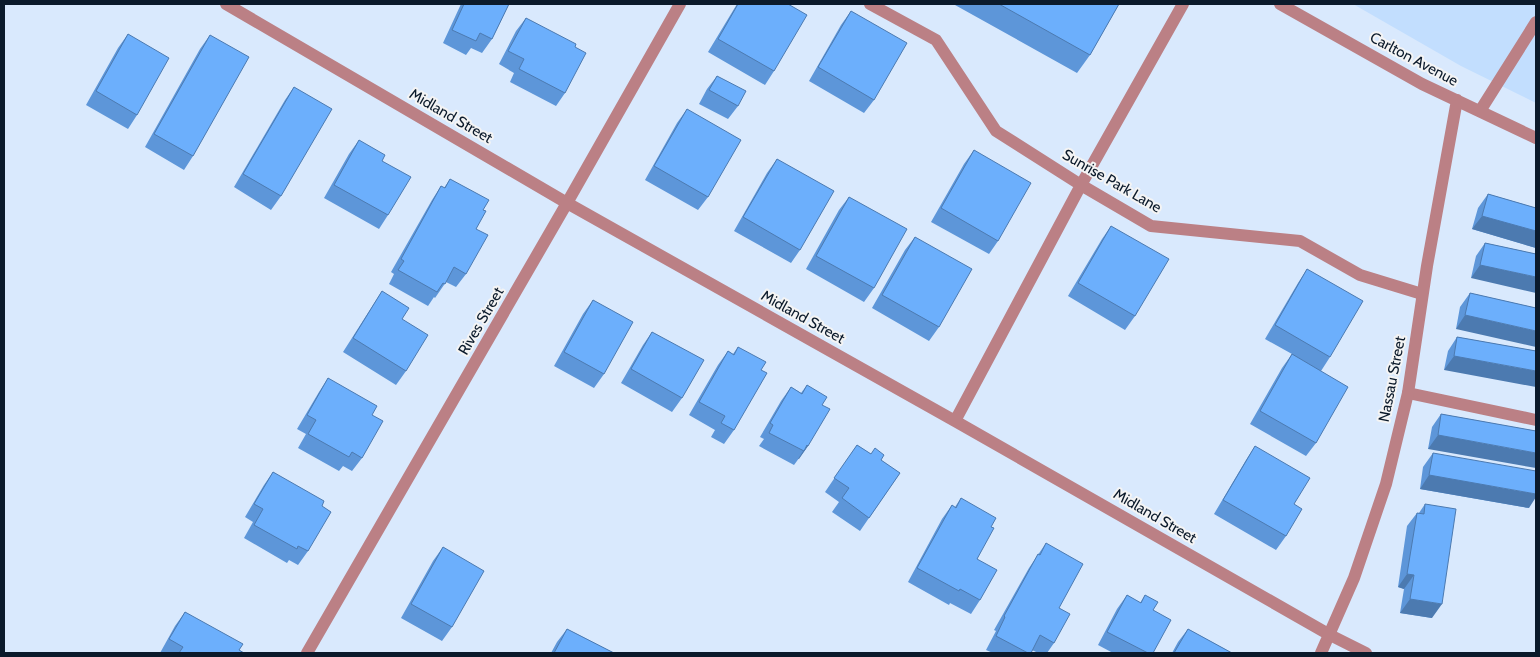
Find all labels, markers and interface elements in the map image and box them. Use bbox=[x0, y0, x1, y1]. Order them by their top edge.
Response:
street label: Carlton Avenue bbox=[1367, 28, 1461, 90]
street label: Midland Street bbox=[406, 85, 496, 147]
street label: Sunrise Park Lane bbox=[1059, 145, 1165, 217]
street label: Rives Street bbox=[454, 284, 508, 358]
street label: Midland Street bbox=[758, 287, 848, 347]
street label: Nassau Street bbox=[1375, 335, 1409, 423]
street label: Midland Street bbox=[1110, 485, 1200, 547]

